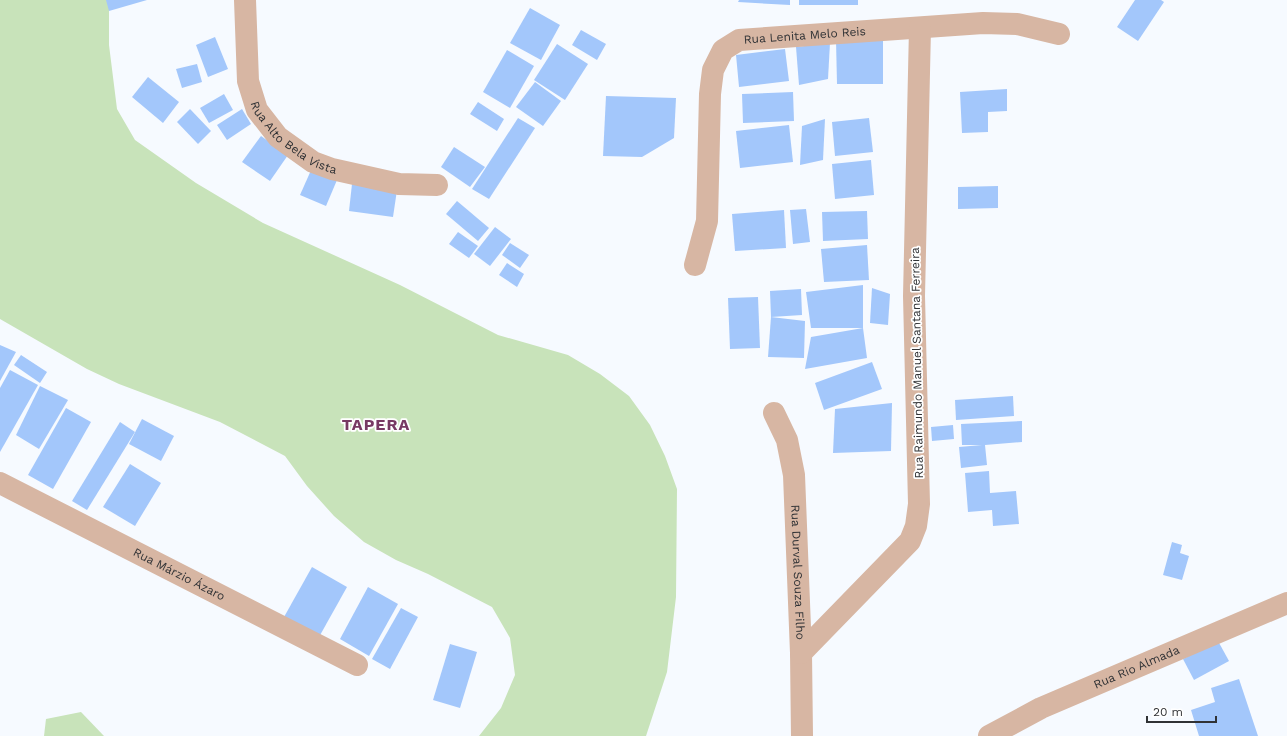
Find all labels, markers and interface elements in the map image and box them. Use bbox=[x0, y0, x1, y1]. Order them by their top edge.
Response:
street label: Rua Lenita Melo Reis bbox=[743, 24, 866, 47]
street label: Rua Alto Bela Vista bbox=[248, 99, 338, 177]
street label: Rua Raimundo Manuel Santana Ferreira bbox=[908, 247, 926, 479]
district label: TAPERA bbox=[342, 415, 410, 434]
street label: Rua Durval Souza Filho bbox=[788, 504, 807, 640]
street label: Rua Márzio Ázaro bbox=[131, 545, 227, 604]
street label: Rua Rio Almada bbox=[1092, 643, 1182, 692]
scale bar bbox=[1147, 698, 1216, 724]
text: 20 m bbox=[1153, 705, 1183, 719]

